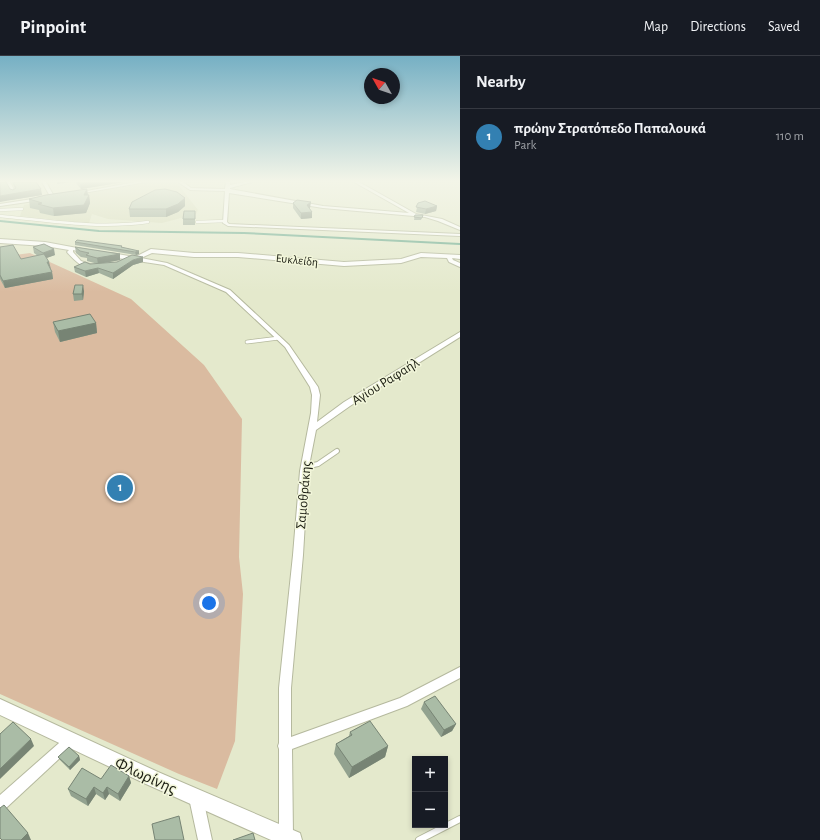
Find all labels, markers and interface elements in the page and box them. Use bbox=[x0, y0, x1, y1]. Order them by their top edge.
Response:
text: Pinpoint bbox=[20, 18, 86, 37]
text: Map bbox=[644, 20, 668, 34]
text: Directions bbox=[690, 20, 746, 34]
text: Saved bbox=[768, 20, 800, 34]
north arrow bbox=[364, 68, 400, 104]
text: Nearby bbox=[476, 73, 526, 90]
text: πρώην Στρατόπεδο Παπαλουκά bbox=[514, 121, 706, 136]
text: 1 bbox=[487, 130, 491, 143]
text: 110 m bbox=[776, 130, 804, 143]
text: Park bbox=[514, 139, 536, 152]
street label: Ευκλείδη bbox=[275, 252, 319, 268]
street label: Αγίου Ραφαήλ bbox=[349, 355, 422, 408]
street label: Σαμοθράκης bbox=[294, 460, 314, 530]
pin: 1 bbox=[107, 473, 133, 503]
your location bbox=[199, 593, 219, 613]
street label: Φλωρίνης bbox=[112, 754, 180, 798]
map controls bbox=[412, 756, 448, 828]
button: + bbox=[412, 756, 448, 792]
button: − bbox=[412, 792, 448, 828]

